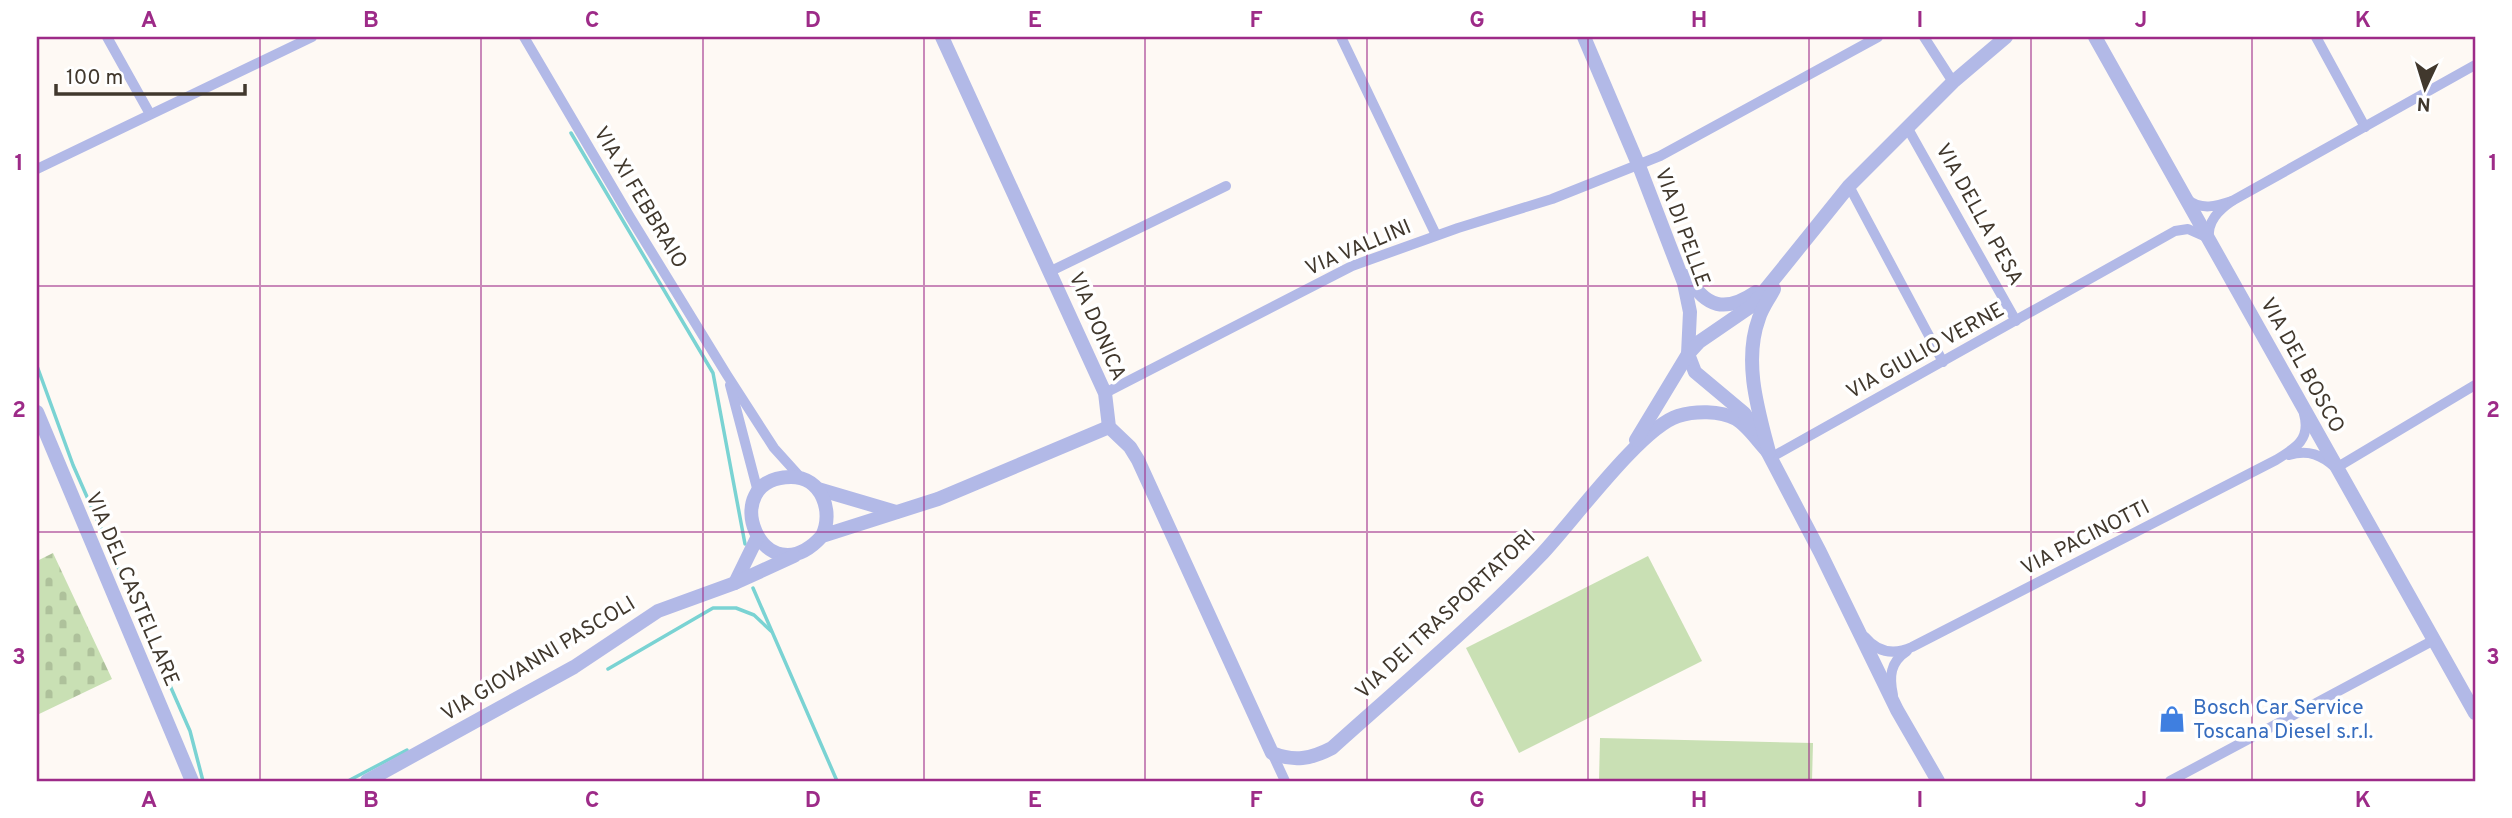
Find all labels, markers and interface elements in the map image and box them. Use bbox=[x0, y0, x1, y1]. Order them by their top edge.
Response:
text: A bbox=[141, 7, 157, 36]
text: B bbox=[363, 7, 379, 36]
text: C bbox=[585, 7, 599, 36]
text: D bbox=[805, 7, 821, 36]
text: E bbox=[1028, 7, 1042, 36]
text: F bbox=[1249, 7, 1263, 36]
text: G bbox=[1469, 7, 1485, 36]
text: H bbox=[1691, 7, 1707, 36]
text: I bbox=[1917, 7, 1923, 36]
text: J bbox=[2135, 7, 2147, 36]
text: K bbox=[2355, 7, 2371, 36]
scale bar bbox=[56, 52, 245, 96]
north arrow bbox=[2390, 52, 2460, 122]
text: 100 m bbox=[66, 65, 123, 92]
text: N bbox=[2416, 91, 2432, 115]
street label: VIA XI FEBBRAIO bbox=[587, 122, 693, 274]
street label: VIA DELLA PESA bbox=[1929, 139, 2029, 290]
text: 1 bbox=[14, 150, 24, 179]
text: 1 bbox=[2488, 150, 2498, 179]
street label: VIA DI PELLE bbox=[1648, 164, 1716, 291]
street label: VIA VALLINI bbox=[1302, 214, 1416, 283]
street label: VIA DONICA bbox=[1062, 268, 1132, 385]
street label: VIA DEL BOSCO bbox=[2253, 293, 2350, 438]
street label: VIA GIULIO VERNE bbox=[1842, 297, 2009, 406]
text: 2 bbox=[12, 397, 26, 426]
text: 2 bbox=[2486, 397, 2500, 426]
street label: VIA DEL CASTELLARE bbox=[78, 488, 185, 691]
street label: VIA PACINOTTI bbox=[2017, 494, 2155, 582]
street label: VIA DEI TRASPORTATORI bbox=[1350, 525, 1542, 706]
street label: VIA GIOVANNI PASCOLI bbox=[437, 591, 641, 728]
text: 3 bbox=[12, 644, 26, 673]
text: 3 bbox=[2486, 644, 2500, 673]
place label: Bosch Car Service Toscana Diesel s.r.l. bbox=[2193, 695, 2373, 746]
shop icon: Bosch Car Service Toscana Diesel s.r.l. bbox=[2157, 704, 2187, 734]
text: A bbox=[141, 787, 157, 816]
text: B bbox=[363, 787, 379, 816]
text: C bbox=[585, 787, 599, 816]
text: D bbox=[805, 787, 821, 816]
text: E bbox=[1028, 787, 1042, 816]
text: F bbox=[1249, 787, 1263, 816]
text: G bbox=[1469, 787, 1485, 816]
text: H bbox=[1691, 787, 1707, 816]
text: I bbox=[1917, 787, 1923, 816]
text: J bbox=[2135, 787, 2147, 816]
text: K bbox=[2355, 787, 2371, 816]

